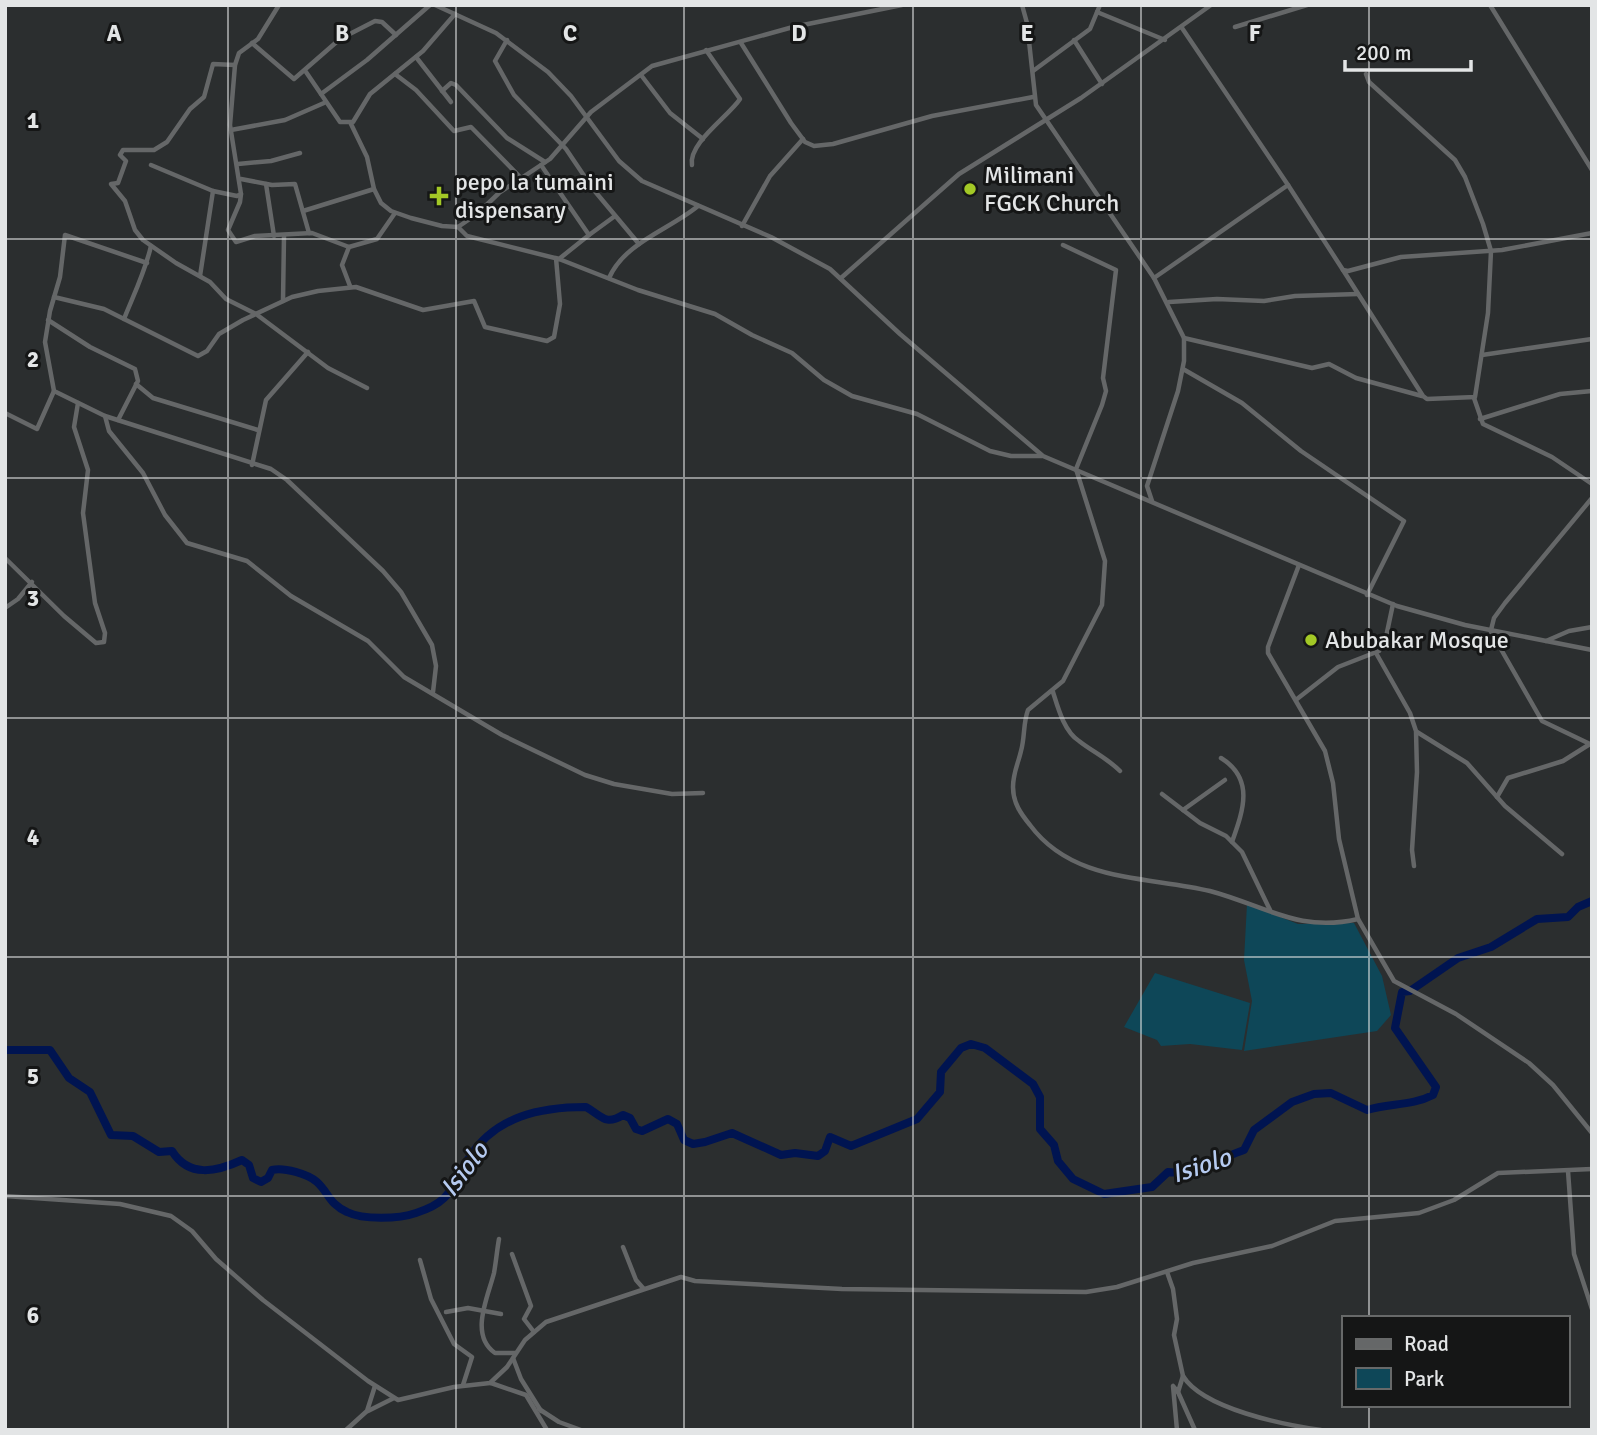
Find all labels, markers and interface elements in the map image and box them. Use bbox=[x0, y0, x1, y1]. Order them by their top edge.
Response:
text: A bbox=[107, 19, 122, 48]
text: B bbox=[335, 19, 349, 48]
text: C bbox=[563, 19, 577, 48]
text: D bbox=[791, 19, 807, 48]
text: E bbox=[1020, 19, 1034, 48]
text: F bbox=[1249, 19, 1261, 48]
scale bar bbox=[1345, 28, 1471, 72]
text: 200 m bbox=[1356, 40, 1411, 66]
text: 1 bbox=[27, 106, 39, 135]
place label: Milimani FGCK Church bbox=[984, 160, 1119, 218]
place label: pepo la tumaini dispensary bbox=[455, 167, 614, 225]
marker: Milimani FGCK Church bbox=[962, 181, 978, 197]
marker: pepo la tumaini dispensary bbox=[429, 186, 449, 206]
text: 2 bbox=[27, 345, 39, 374]
text: 3 bbox=[27, 584, 39, 613]
place label: Abubakar Mosque bbox=[1325, 625, 1509, 655]
marker: Abubakar Mosque bbox=[1303, 632, 1319, 648]
text: 4 bbox=[27, 823, 39, 852]
text: 5 bbox=[27, 1062, 39, 1091]
water label: Isiolo bbox=[434, 1135, 497, 1203]
water label: Isiolo bbox=[1168, 1141, 1236, 1191]
text: 6 bbox=[27, 1301, 39, 1330]
legend bbox=[1342, 1316, 1569, 1407]
text: Road bbox=[1404, 1331, 1449, 1357]
text: Park bbox=[1404, 1366, 1445, 1392]

